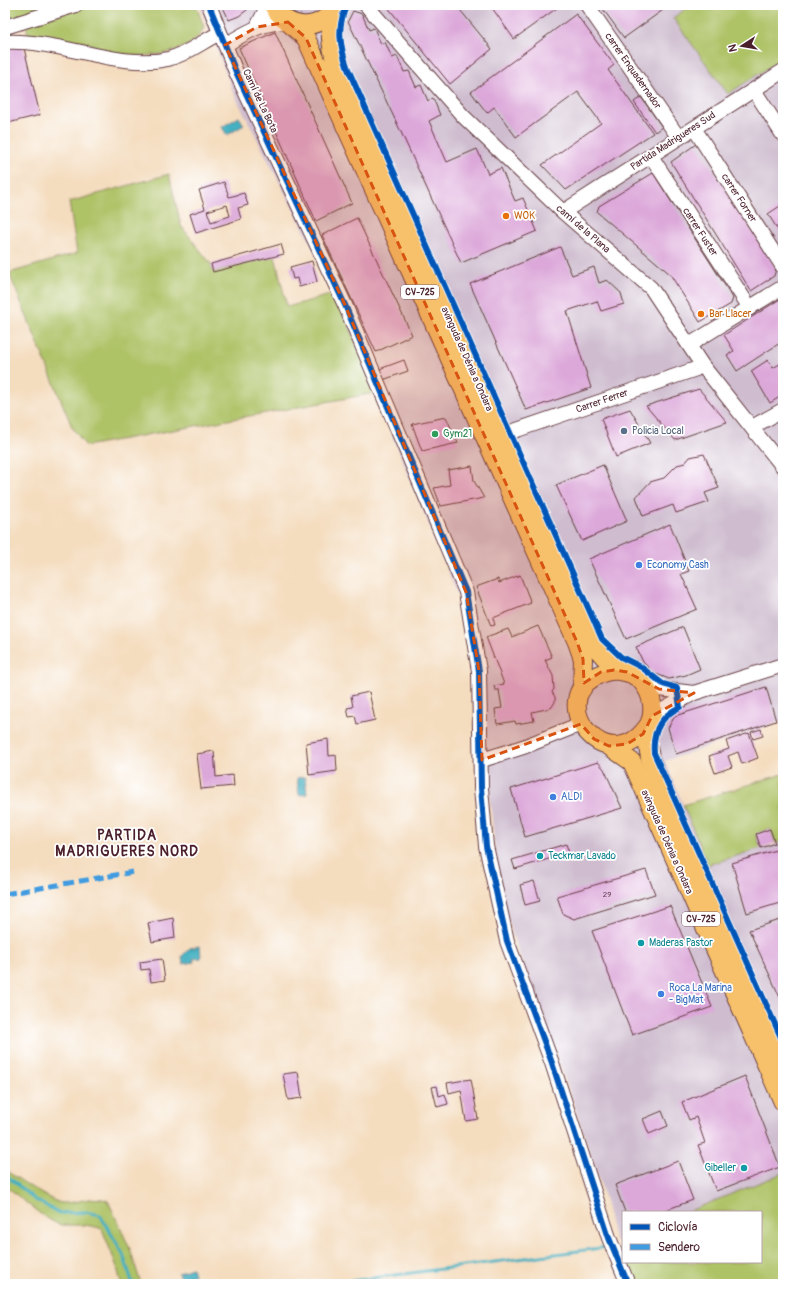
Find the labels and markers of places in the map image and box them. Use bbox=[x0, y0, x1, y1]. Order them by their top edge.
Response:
place label: WOK bbox=[514, 210, 535, 222]
marker: WOK bbox=[501, 211, 511, 221]
place label: Bar Llacer bbox=[709, 308, 752, 320]
marker: Bar Llacer bbox=[696, 309, 706, 319]
place label: Policia Local bbox=[632, 425, 684, 437]
marker: Policia Local bbox=[619, 426, 629, 436]
place label: Gym21 bbox=[443, 428, 472, 440]
marker: Gym21 bbox=[430, 429, 440, 439]
place label: Economy Cash bbox=[647, 559, 709, 571]
marker: Economy Cash bbox=[634, 560, 644, 570]
place label: ALDI bbox=[561, 791, 582, 803]
marker: ALDI bbox=[548, 792, 558, 802]
place label: Teckmar Lavado bbox=[548, 850, 617, 862]
marker: Teckmar Lavado bbox=[535, 851, 545, 861]
place label: Maderas Pastor bbox=[649, 937, 713, 949]
marker: Maderas Pastor bbox=[636, 938, 646, 948]
place label: Roca La Marina - BigMat bbox=[669, 982, 732, 1006]
marker: Roca La Marina - BigMat bbox=[656, 989, 666, 999]
place label: Gibeller bbox=[704, 1162, 736, 1174]
marker: Gibeller bbox=[739, 1163, 749, 1173]

